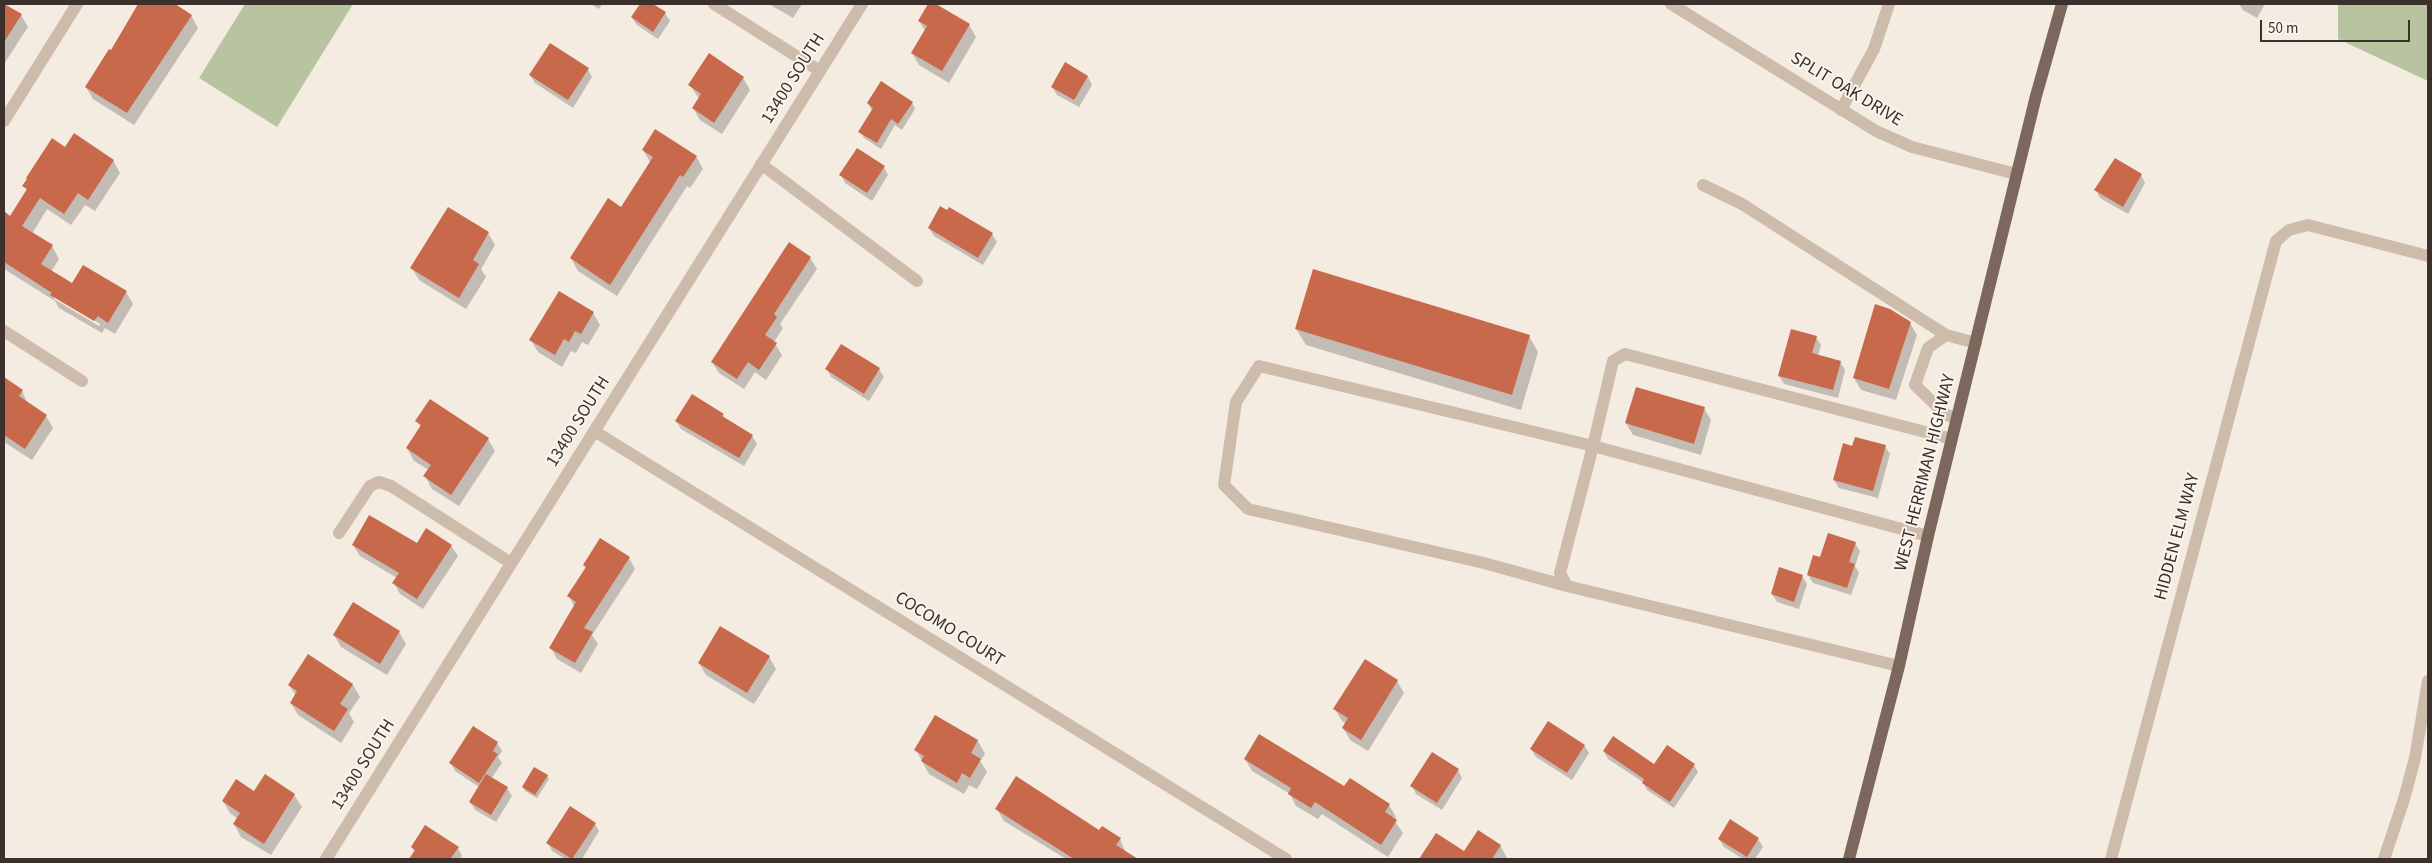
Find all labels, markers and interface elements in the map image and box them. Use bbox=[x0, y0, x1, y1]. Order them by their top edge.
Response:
scale bar bbox=[2262, 10, 2412, 42]
text: 50 m bbox=[2268, 18, 2298, 39]
street label: 13400 SOUTH bbox=[758, 30, 830, 128]
street label: SPLIT OAK DRIVE bbox=[1786, 48, 1906, 132]
street label: WEST HERRIMAN HIGHWAY bbox=[1891, 372, 1961, 574]
street label: 13400 SOUTH bbox=[543, 373, 615, 471]
street label: HIDDEN ELM WAY bbox=[2151, 471, 2205, 603]
street label: COCOMO COURT bbox=[890, 588, 1008, 672]
street label: 13400 SOUTH bbox=[328, 716, 400, 814]

